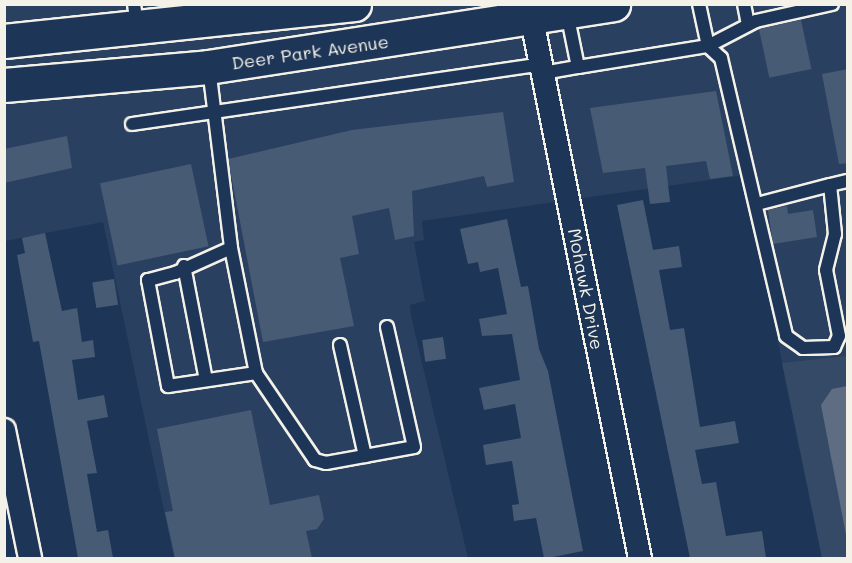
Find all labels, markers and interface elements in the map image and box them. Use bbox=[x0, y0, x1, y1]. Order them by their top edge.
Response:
street label: Deer Park Avenue bbox=[230, 30, 390, 74]
street label: Mohawk Drive bbox=[564, 226, 608, 352]

